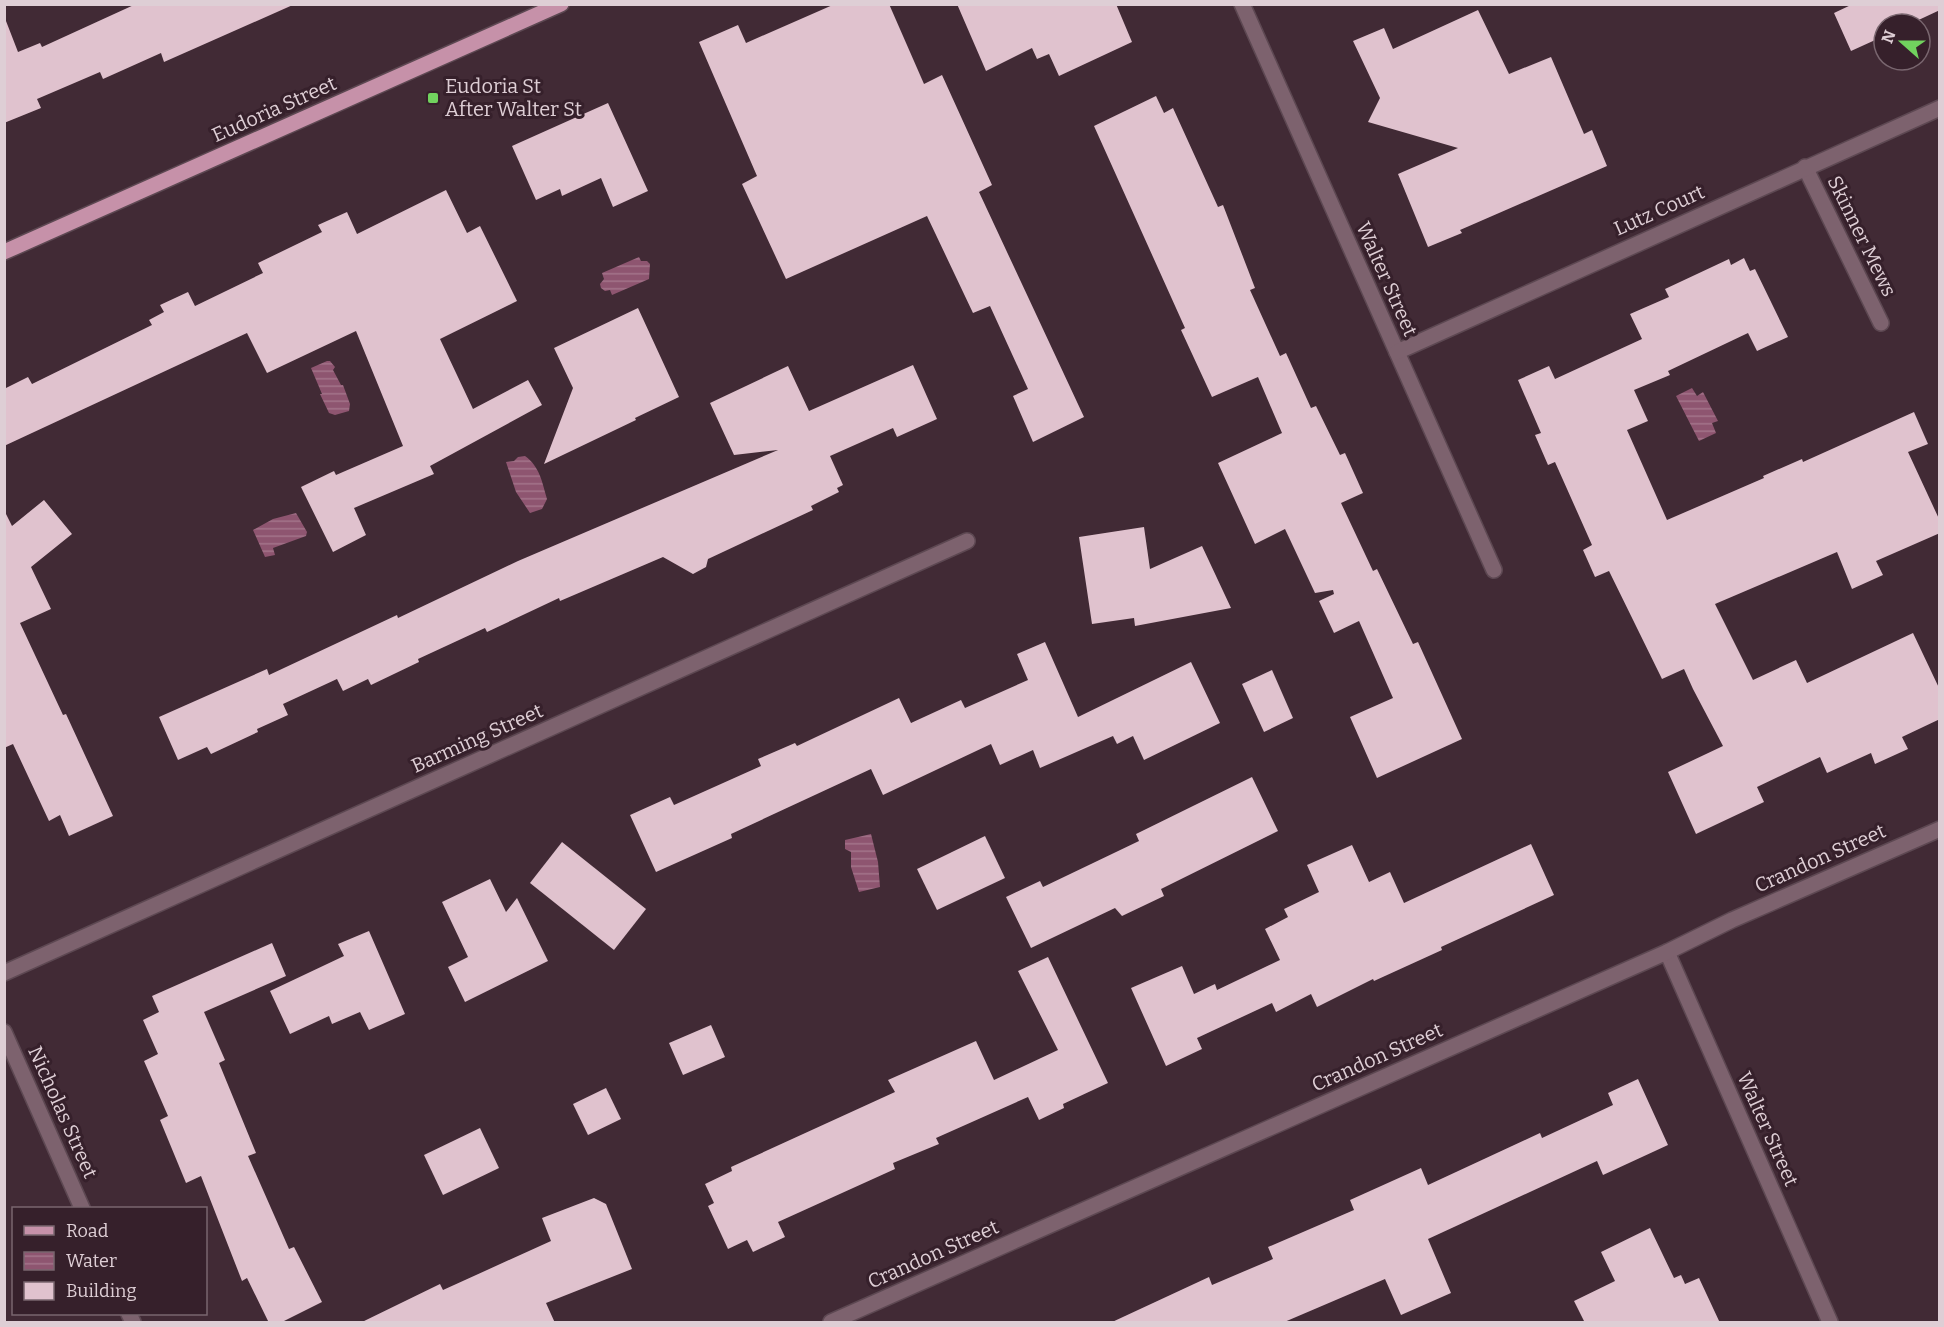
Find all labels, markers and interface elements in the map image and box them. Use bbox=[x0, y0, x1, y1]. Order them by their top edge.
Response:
north arrow bbox=[1872, 12, 1932, 72]
text: N bbox=[1877, 28, 1900, 46]
street label: Eudoria Street bbox=[208, 71, 340, 147]
place label: Eudoria St After Walter St bbox=[445, 74, 582, 121]
marker: Eudoria St After Walter St bbox=[426, 91, 440, 105]
street label: Skinner Mews bbox=[1822, 172, 1902, 300]
street label: Lutz Court bbox=[1610, 179, 1708, 241]
street label: Walter Street bbox=[1351, 218, 1423, 340]
street label: Barming Street bbox=[408, 698, 546, 778]
street label: Crandon Street bbox=[1751, 818, 1889, 898]
street label: Crandon Street bbox=[1308, 1017, 1446, 1097]
street label: Nicholas Street bbox=[23, 1042, 103, 1182]
street label: Walter Street bbox=[1732, 1068, 1804, 1190]
legend bbox=[12, 1207, 207, 1315]
street label: Crandon Street bbox=[864, 1214, 1002, 1294]
text: Road bbox=[66, 1220, 109, 1242]
text: Water bbox=[66, 1250, 117, 1272]
text: Building bbox=[66, 1280, 137, 1302]

